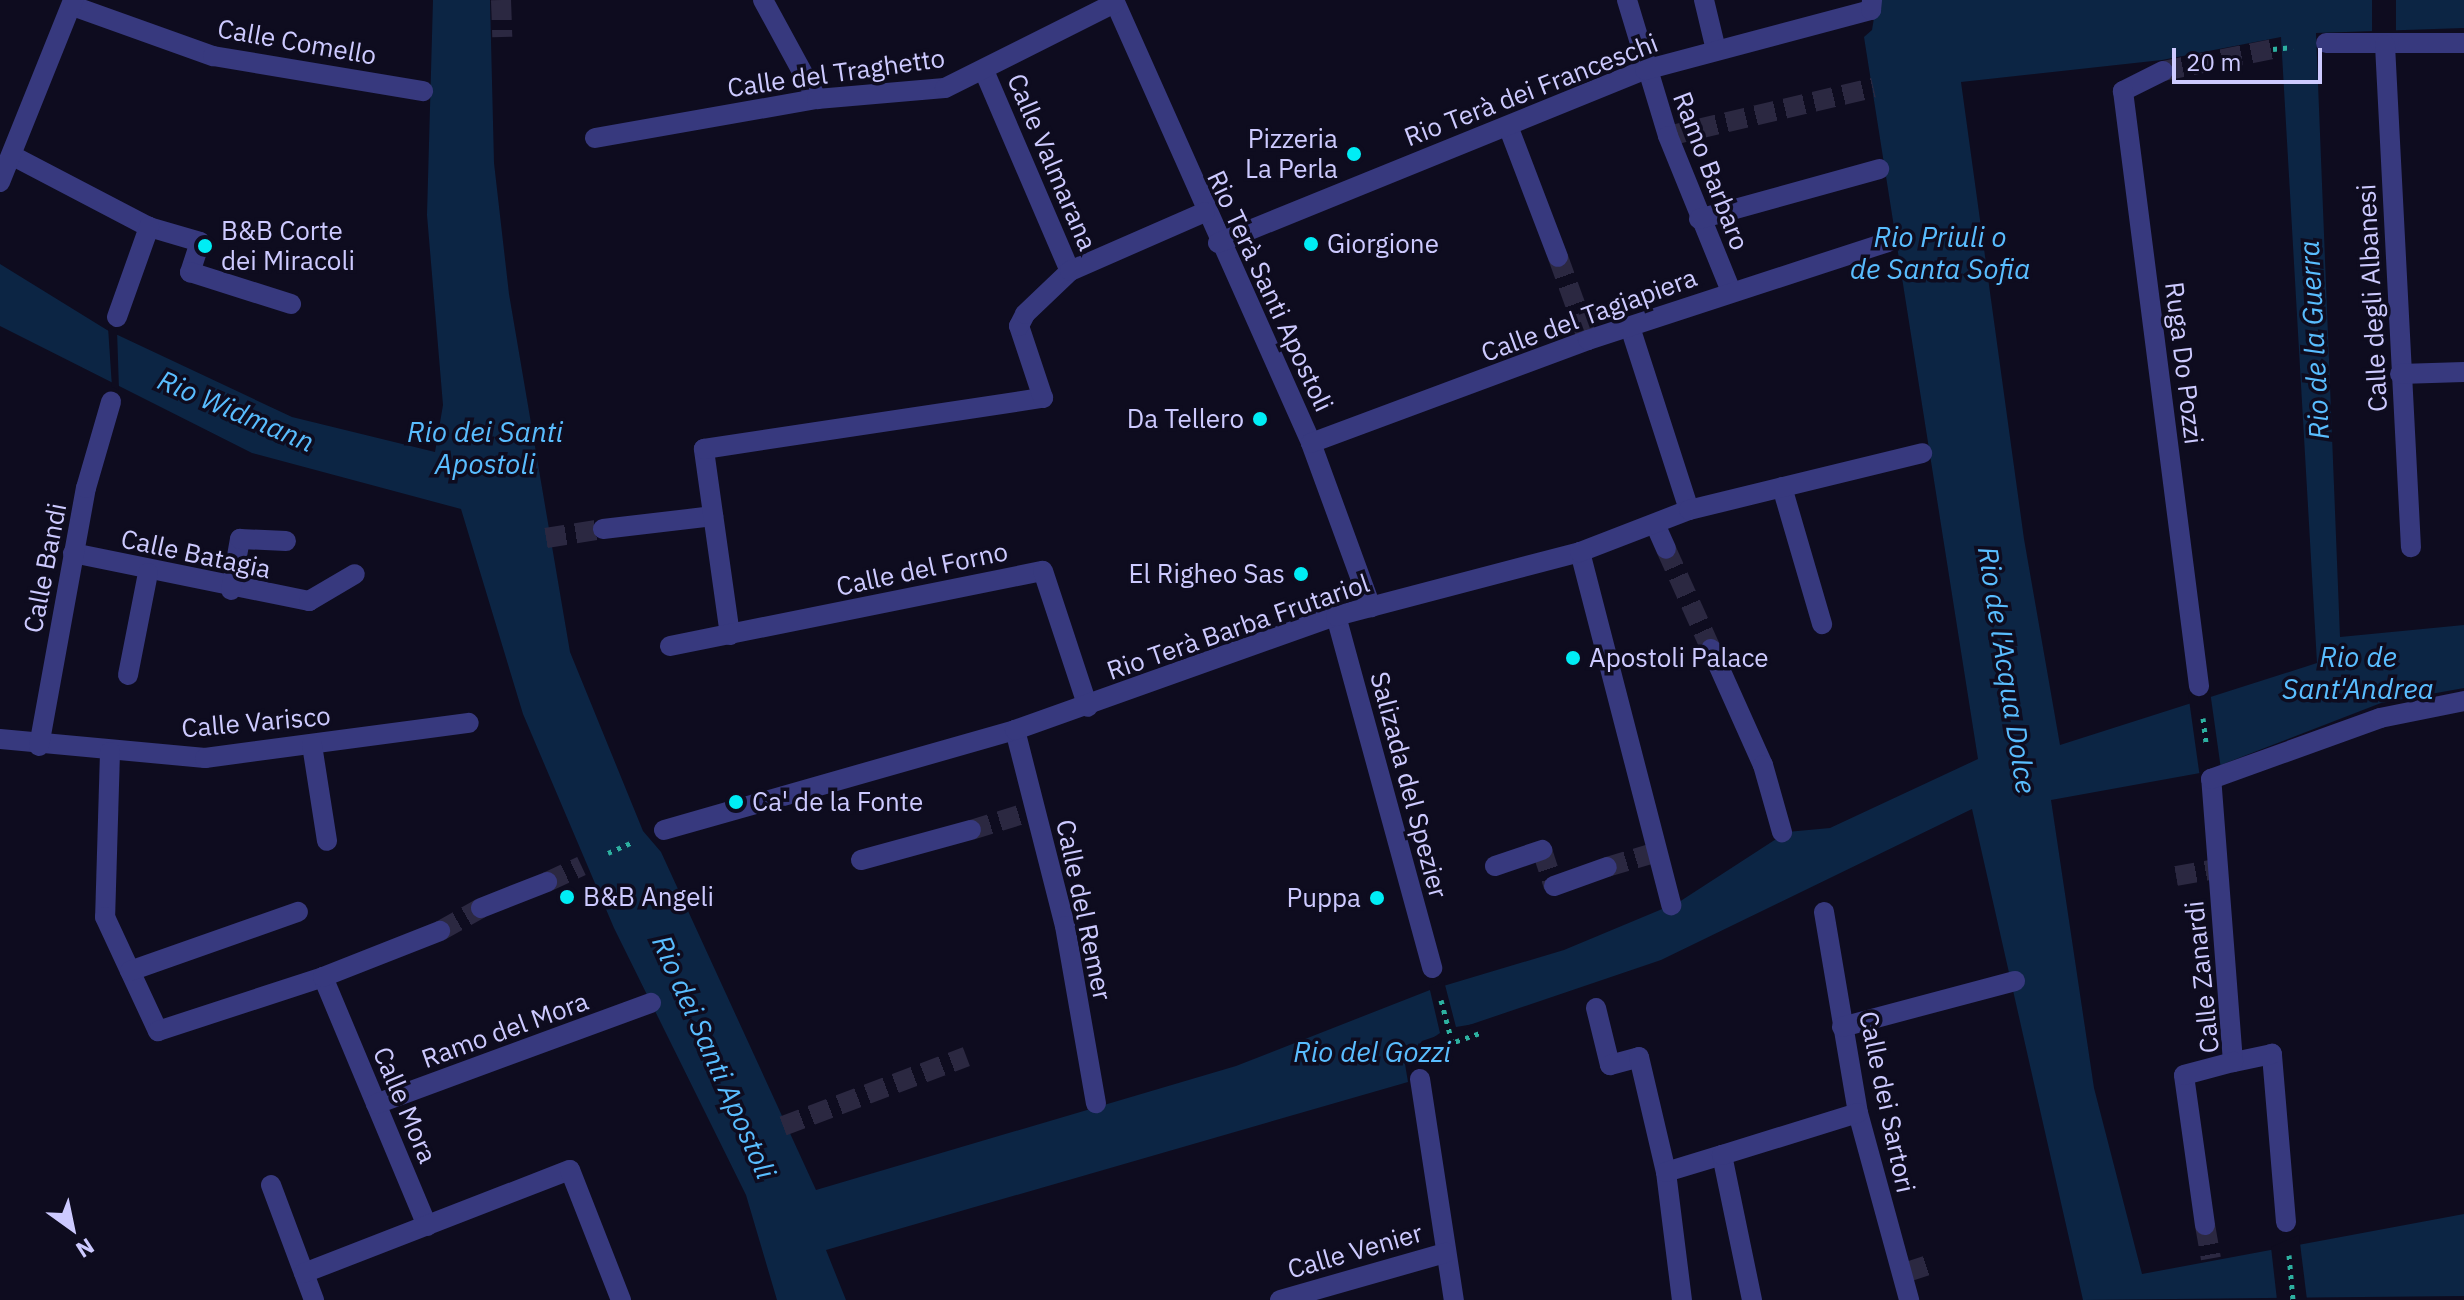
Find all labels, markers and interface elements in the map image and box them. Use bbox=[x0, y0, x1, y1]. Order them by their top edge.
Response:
street label: Calle Comello bbox=[215, 13, 379, 71]
street label: Rio Terà dei Franceschi bbox=[1400, 27, 1662, 153]
scale bar bbox=[2176, 32, 2326, 82]
street label: Calle del Traghetto bbox=[725, 42, 947, 104]
text: 20 m bbox=[2186, 46, 2241, 78]
street label: Calle Valmarana bbox=[1001, 69, 1103, 255]
street label: Ramo Barbaro bbox=[1667, 87, 1755, 255]
place label: Pizzeria La Perla bbox=[1245, 123, 1338, 184]
marker: Pizzeria La Perla bbox=[1345, 145, 1363, 163]
street label: Rio Terà Santi Apostoli bbox=[1200, 166, 1340, 416]
street label: Calle degli Albanesi bbox=[2350, 183, 2394, 413]
place label: B&B Corte dei Miracoli bbox=[221, 215, 355, 276]
water label: Rio Priuli o de Santa Sofia bbox=[1850, 220, 2030, 286]
place label: Giorgione bbox=[1327, 228, 1439, 260]
marker: Giorgione bbox=[1302, 235, 1320, 253]
marker: B&B Corte dei Miracoli bbox=[196, 237, 214, 255]
water label: Rio de la Guerra bbox=[2292, 240, 2336, 440]
street label: Calle del Tagiapiera bbox=[1477, 261, 1701, 369]
street label: Ruga Do Pozzi bbox=[2159, 280, 2209, 446]
water label: Rio Widmann bbox=[153, 363, 319, 459]
place label: Da Tellero bbox=[1127, 403, 1244, 435]
marker: Da Tellero bbox=[1251, 410, 1269, 428]
water label: Rio dei Santi Apostoli bbox=[407, 415, 563, 481]
street label: Calle Bandi bbox=[17, 500, 73, 636]
street label: Calle Batagia bbox=[118, 523, 274, 585]
street label: Calle del Forno bbox=[833, 536, 1011, 602]
water label: Rio de l'Acqua Dolce bbox=[1971, 544, 2043, 796]
place label: El Righeo Sas bbox=[1128, 558, 1285, 590]
marker: El Righeo Sas bbox=[1292, 565, 1310, 583]
street label: Rio Terà Barba Frutariol bbox=[1103, 567, 1373, 687]
water label: Rio de Sant'Andrea bbox=[2282, 640, 2434, 706]
place label: Apostoli Palace bbox=[1589, 642, 1769, 674]
marker: Apostoli Palace bbox=[1564, 649, 1582, 667]
street label: Salizada del Spezier bbox=[1364, 668, 1454, 902]
street label: Calle Varisco bbox=[180, 700, 332, 744]
place label: Ca' de la Fonte bbox=[752, 786, 923, 818]
marker: Ca' de la Fonte bbox=[727, 793, 745, 811]
street label: Calle del Remer bbox=[1050, 817, 1118, 1003]
place label: B&B Angeli bbox=[583, 881, 714, 913]
place label: Puppa bbox=[1286, 882, 1361, 914]
marker: B&B Angeli bbox=[558, 888, 576, 906]
marker: Puppa bbox=[1368, 889, 1386, 907]
street label: Calle Zanardi bbox=[2178, 899, 2226, 1055]
water label: Rio dei Santi Apostoli bbox=[645, 930, 783, 1184]
street label: Ramo del Mora bbox=[417, 985, 593, 1075]
street label: Calle dei Sartori bbox=[1853, 1008, 1921, 1196]
water label: Rio del Gozzi bbox=[1293, 1035, 1451, 1069]
street label: Calle Mora bbox=[367, 1042, 443, 1168]
north arrow bbox=[32, 1188, 112, 1268]
street label: Calle Venier bbox=[1284, 1217, 1426, 1285]
text: N bbox=[71, 1232, 100, 1265]

